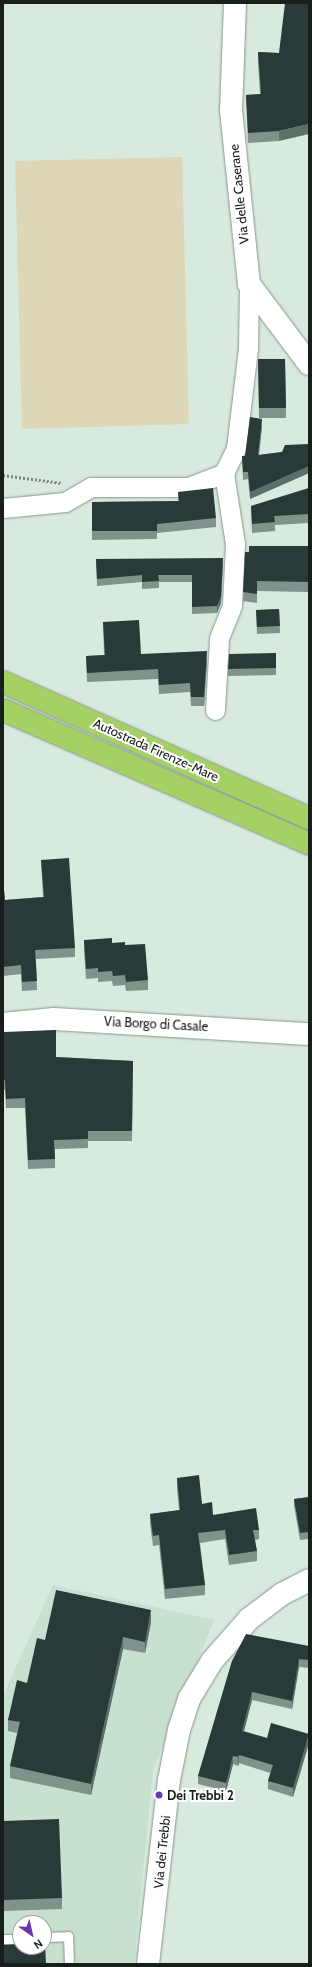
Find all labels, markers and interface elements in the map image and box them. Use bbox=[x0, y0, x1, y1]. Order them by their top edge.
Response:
street label: Via delle Caserane bbox=[226, 143, 252, 245]
street label: Autostrada Firenze-Mare bbox=[91, 715, 221, 785]
street label: Via Borgo di Casale bbox=[103, 1013, 209, 1035]
place label: Dei Trebbi 2 bbox=[167, 1787, 234, 1803]
marker: Dei Trebbi 2 bbox=[154, 1790, 164, 1800]
street label: Via dei Trebbi bbox=[150, 1815, 174, 1889]
north arrow bbox=[12, 1915, 52, 1955]
text: N bbox=[31, 1936, 45, 1952]

